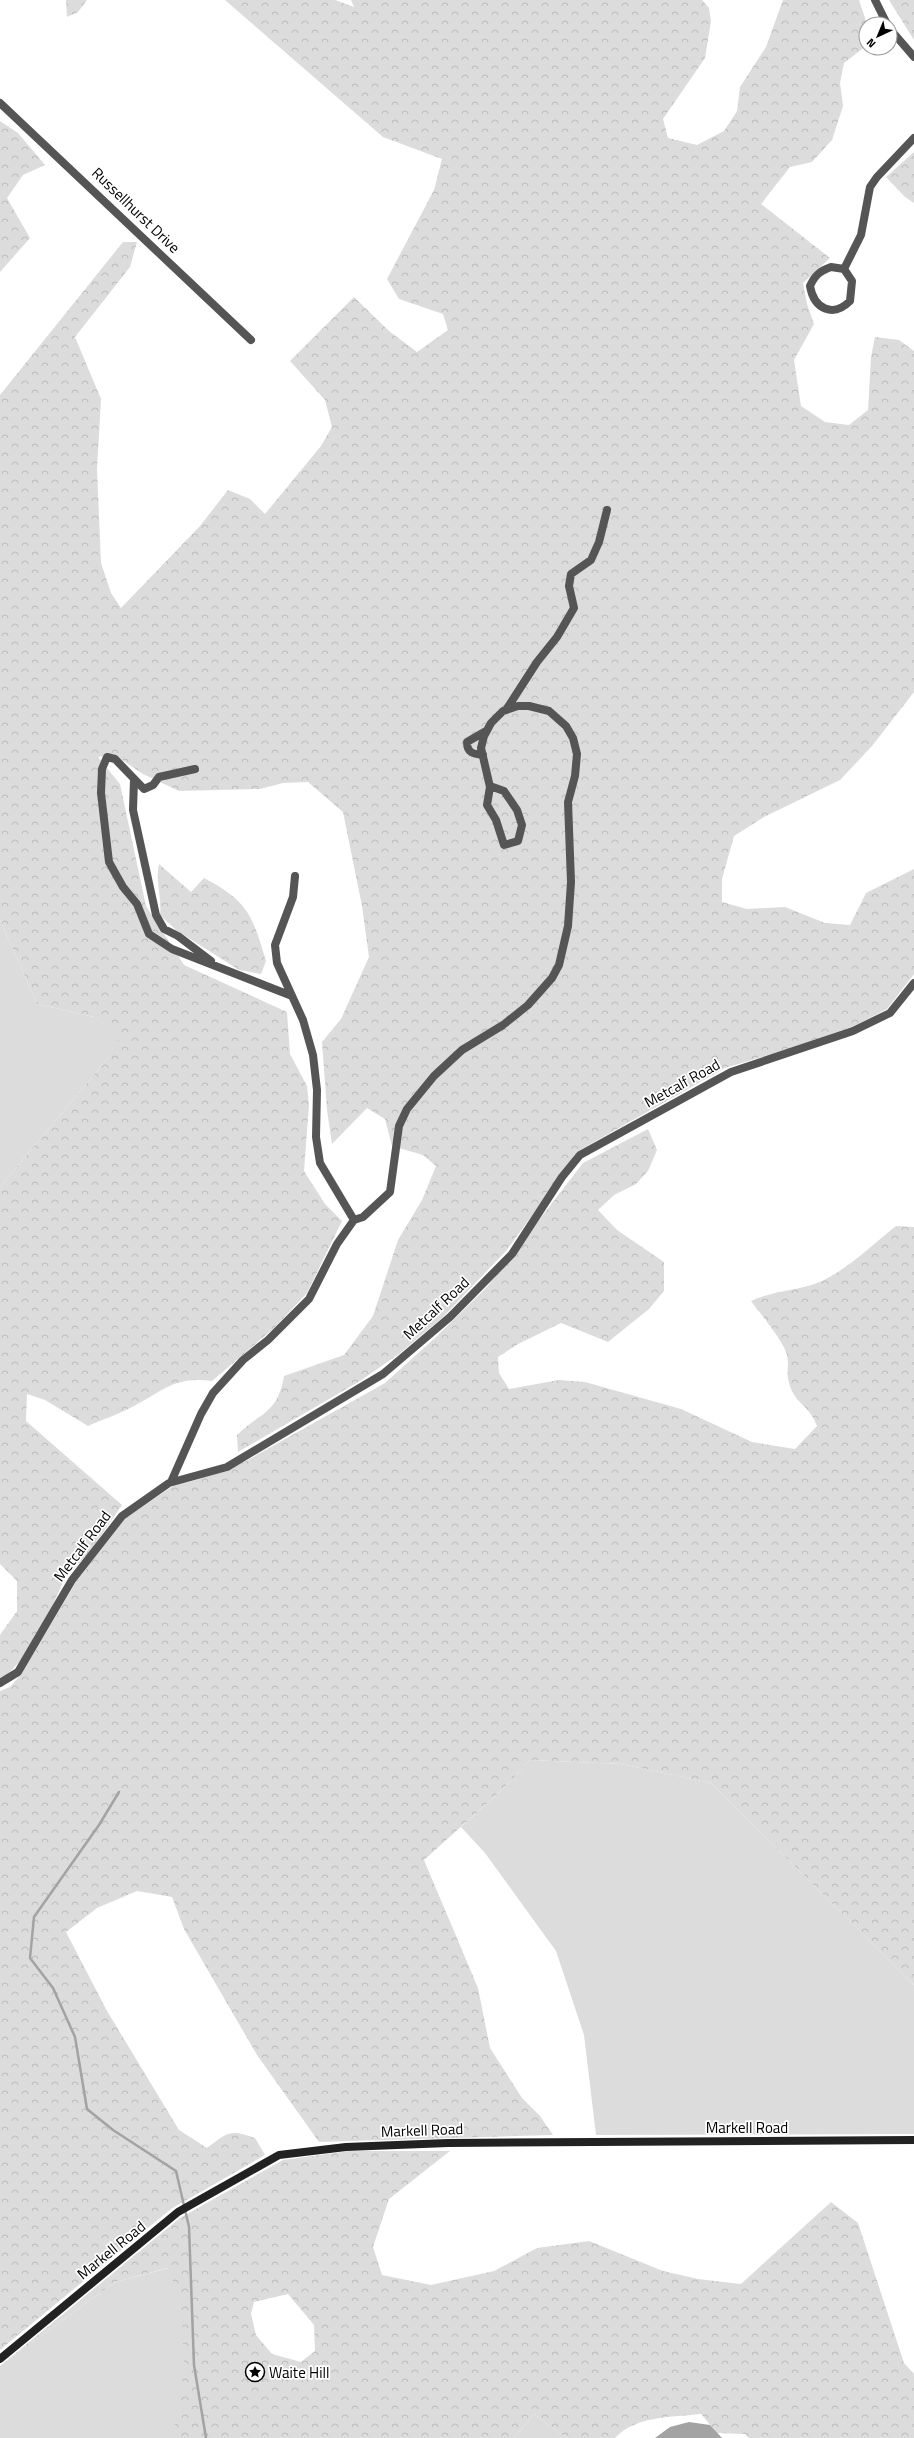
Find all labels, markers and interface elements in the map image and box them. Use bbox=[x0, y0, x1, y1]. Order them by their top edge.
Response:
north arrow bbox=[858, 16, 898, 56]
text: N bbox=[863, 35, 879, 52]
street label: Russellhurst Drive bbox=[87, 162, 185, 258]
street label: Metcalf Road bbox=[640, 1053, 724, 1113]
street label: Metcalf Road bbox=[398, 1271, 474, 1345]
street label: Metcalf Road bbox=[48, 1506, 116, 1586]
street label: Markell Road bbox=[706, 2116, 788, 2139]
street label: Markell Road bbox=[380, 2117, 464, 2143]
street label: Markell Road bbox=[72, 2215, 150, 2285]
place icon: Waite Hill bbox=[244, 2361, 266, 2383]
place label: Waite Hill bbox=[269, 2361, 329, 2384]

